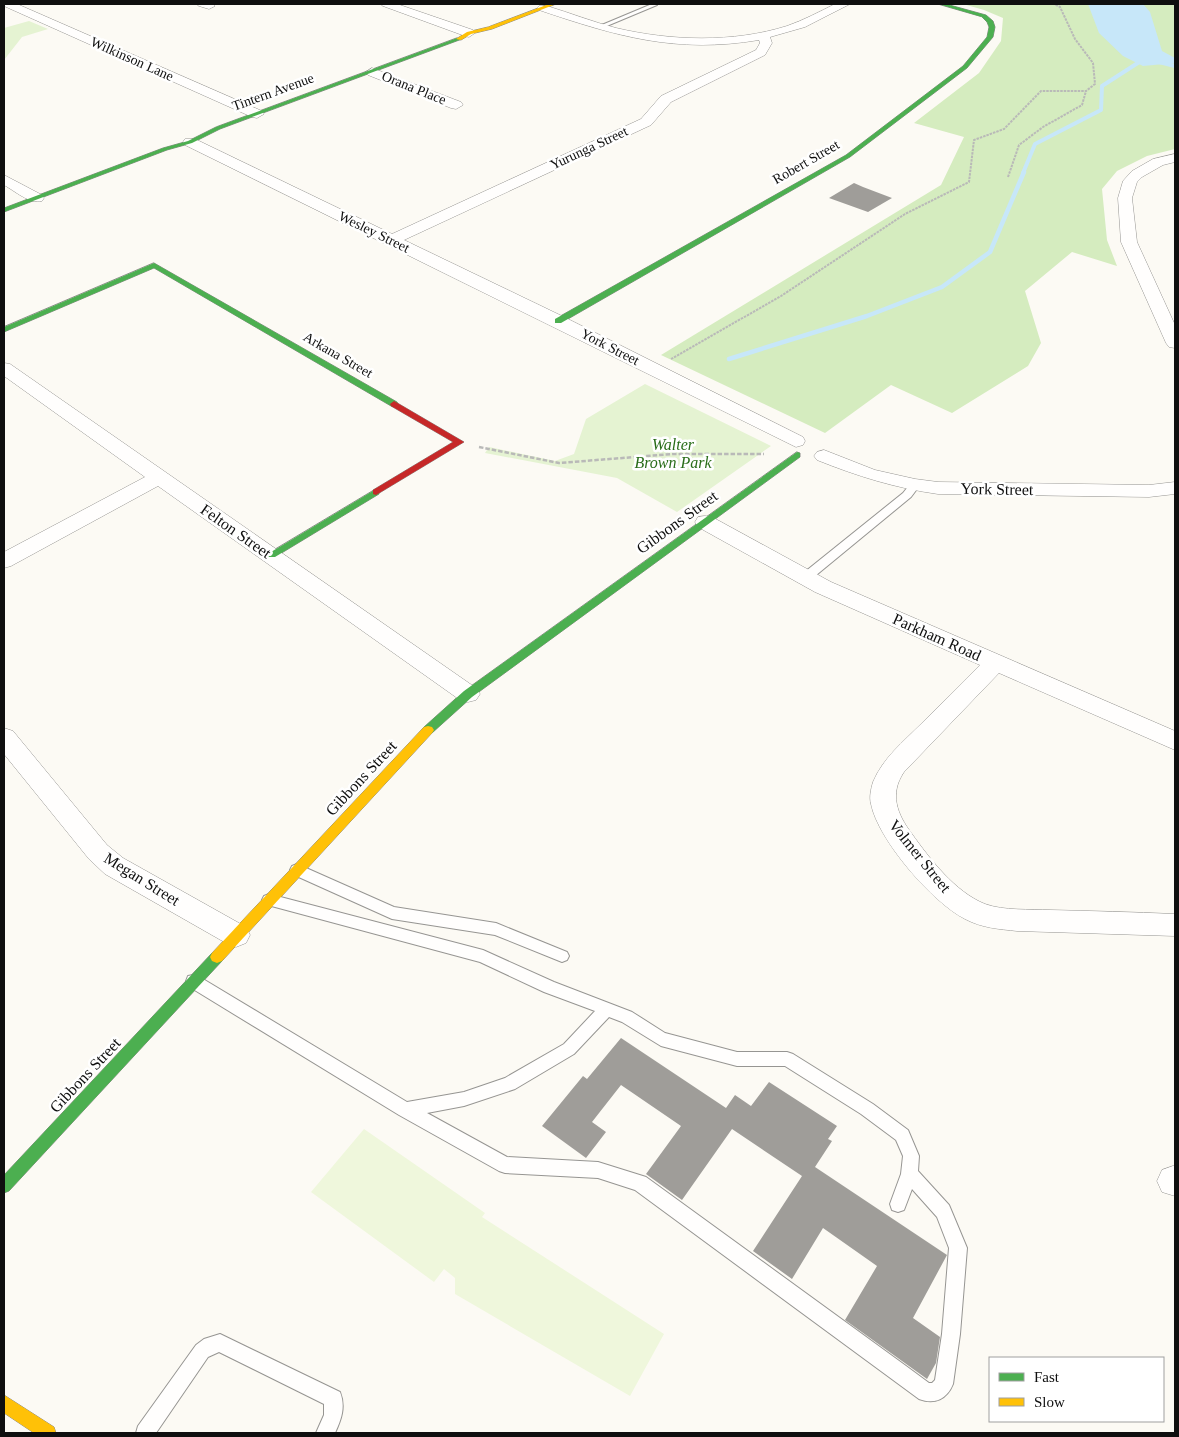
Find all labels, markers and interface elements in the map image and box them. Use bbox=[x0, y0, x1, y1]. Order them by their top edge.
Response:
street label: Wilkinson Lane bbox=[88, 34, 176, 84]
street label: Orana Place bbox=[380, 68, 448, 108]
street label: Tintern Avenue bbox=[230, 70, 316, 114]
street label: Yurunga Street bbox=[548, 123, 630, 172]
street label: Robert Street bbox=[770, 137, 842, 187]
street label: Wesley Street bbox=[336, 208, 412, 256]
street label: York Street bbox=[578, 326, 642, 368]
street label: Arkana Street bbox=[301, 329, 375, 381]
park label: Walter Brown Park bbox=[634, 436, 712, 471]
street label: York Street bbox=[961, 480, 1034, 498]
street label: Gibbons Street bbox=[633, 487, 721, 557]
street label: Felton Street bbox=[197, 500, 275, 562]
street label: Parkham Road bbox=[890, 610, 984, 664]
street label: Gibbons Street bbox=[322, 737, 400, 819]
street label: Volmer Street bbox=[886, 816, 955, 896]
street label: Megan Street bbox=[101, 849, 183, 910]
street label: Gibbons Street bbox=[46, 1034, 124, 1116]
legend bbox=[989, 1357, 1164, 1422]
text: Fast bbox=[1034, 1369, 1060, 1385]
text: Slow bbox=[1034, 1394, 1065, 1410]

